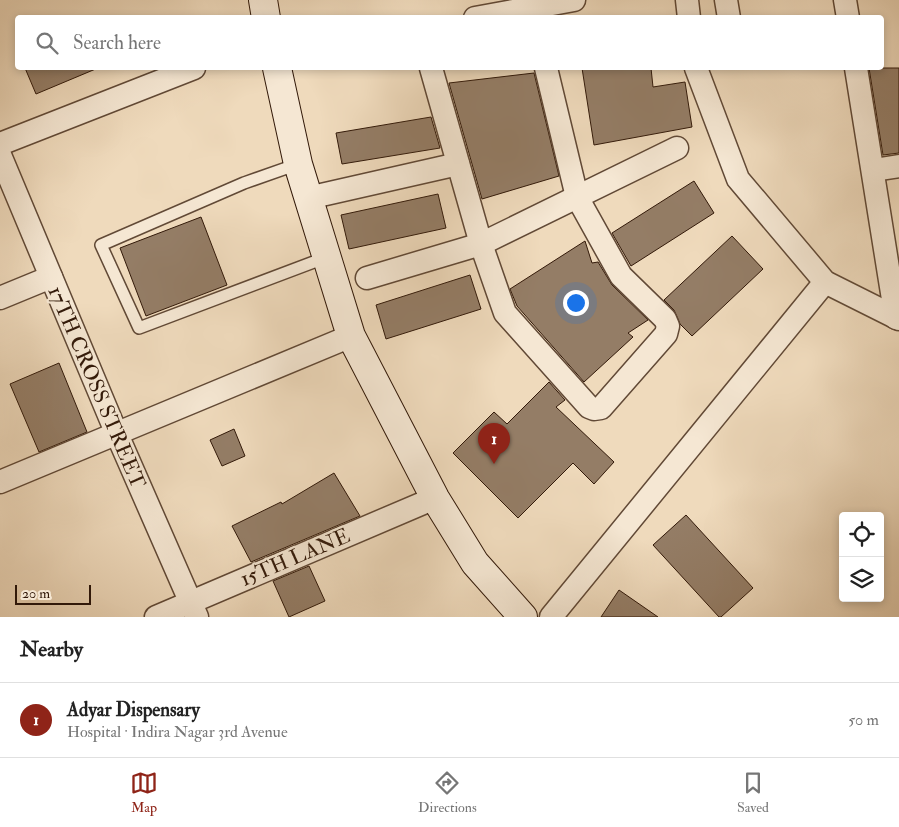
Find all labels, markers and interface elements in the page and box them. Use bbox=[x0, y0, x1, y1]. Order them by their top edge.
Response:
search box bbox=[15, 15, 884, 70]
icon: search bbox=[33, 29, 61, 57]
text: Search here bbox=[73, 31, 161, 55]
street label: 17TH CROSS STREET bbox=[42, 282, 152, 493]
your location bbox=[563, 290, 589, 316]
pin: 1 bbox=[478, 423, 510, 464]
map controls bbox=[839, 512, 884, 602]
button: locate bbox=[839, 512, 884, 557]
street label: 15TH LANE bbox=[236, 522, 354, 593]
button: layers bbox=[839, 557, 884, 602]
scale bar bbox=[15, 582, 91, 605]
text: 20 m bbox=[22, 585, 50, 602]
text: Nearby bbox=[20, 636, 83, 663]
text: Adyar Dispensary bbox=[67, 698, 200, 722]
text: 1 bbox=[33, 710, 39, 730]
text: 50 m bbox=[848, 710, 879, 730]
text: Hospital · Indira Nagar 3rd Avenue bbox=[67, 722, 288, 742]
tab: Map bbox=[130, 769, 158, 816]
tab: Directions bbox=[418, 769, 477, 816]
tab: Saved bbox=[737, 769, 769, 816]

